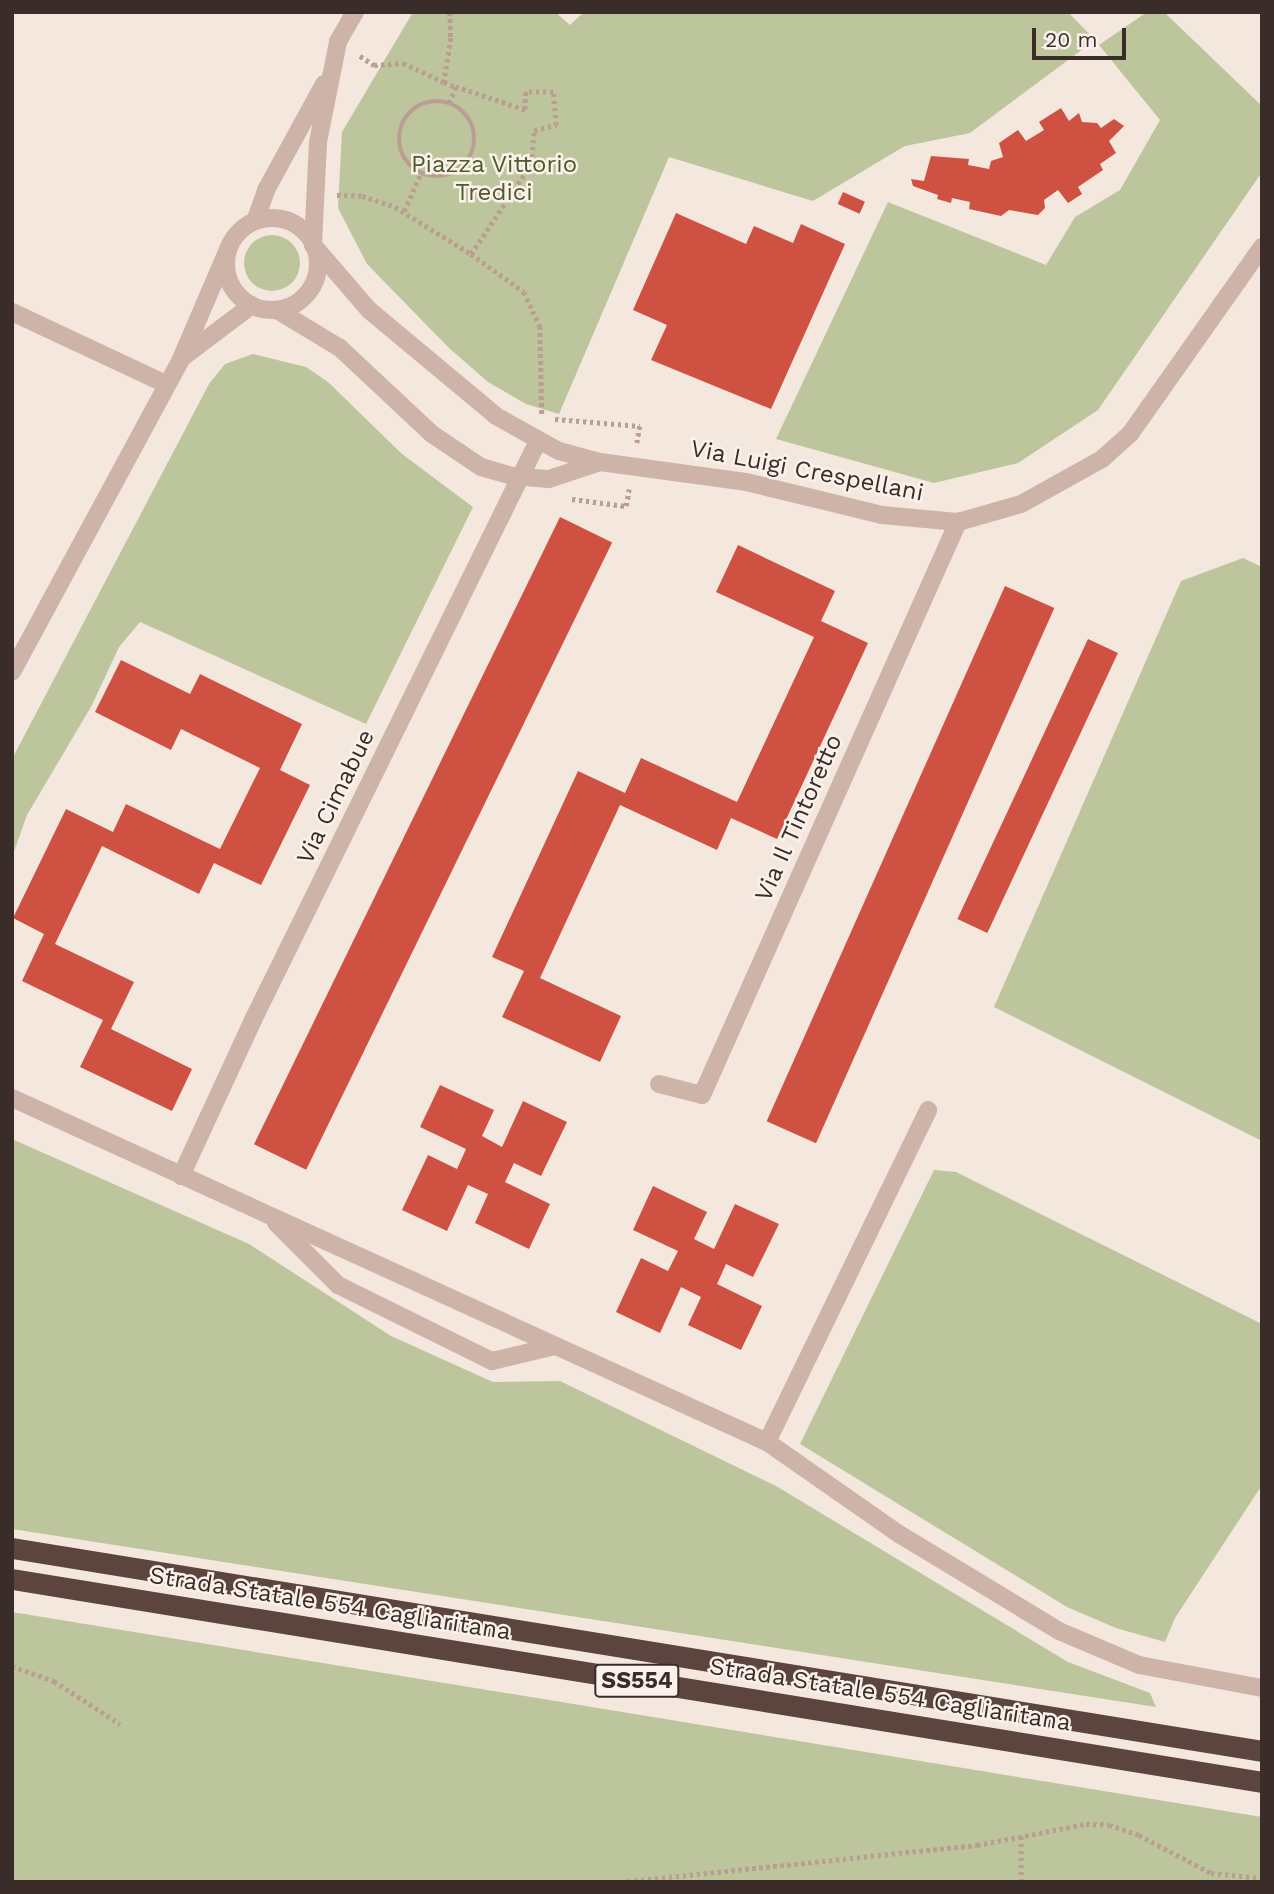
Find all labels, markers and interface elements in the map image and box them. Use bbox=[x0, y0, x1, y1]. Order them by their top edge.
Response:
scale bar bbox=[1036, 14, 1130, 58]
text: 20 m bbox=[1045, 27, 1097, 52]
park label: Piazza Vittorio Tredici bbox=[410, 151, 578, 207]
street label: Via Luigi Crespellani bbox=[688, 434, 926, 508]
street label: Via Cimabue bbox=[291, 725, 381, 869]
street label: Via Il Tintoretto bbox=[749, 729, 849, 907]
street label: Strada Statale 554 Cagliaritana bbox=[147, 1561, 513, 1647]
street label: Strada Statale 554 Cagliaritana bbox=[707, 1652, 1073, 1738]
road number: SS554 bbox=[593, 1662, 681, 1700]

